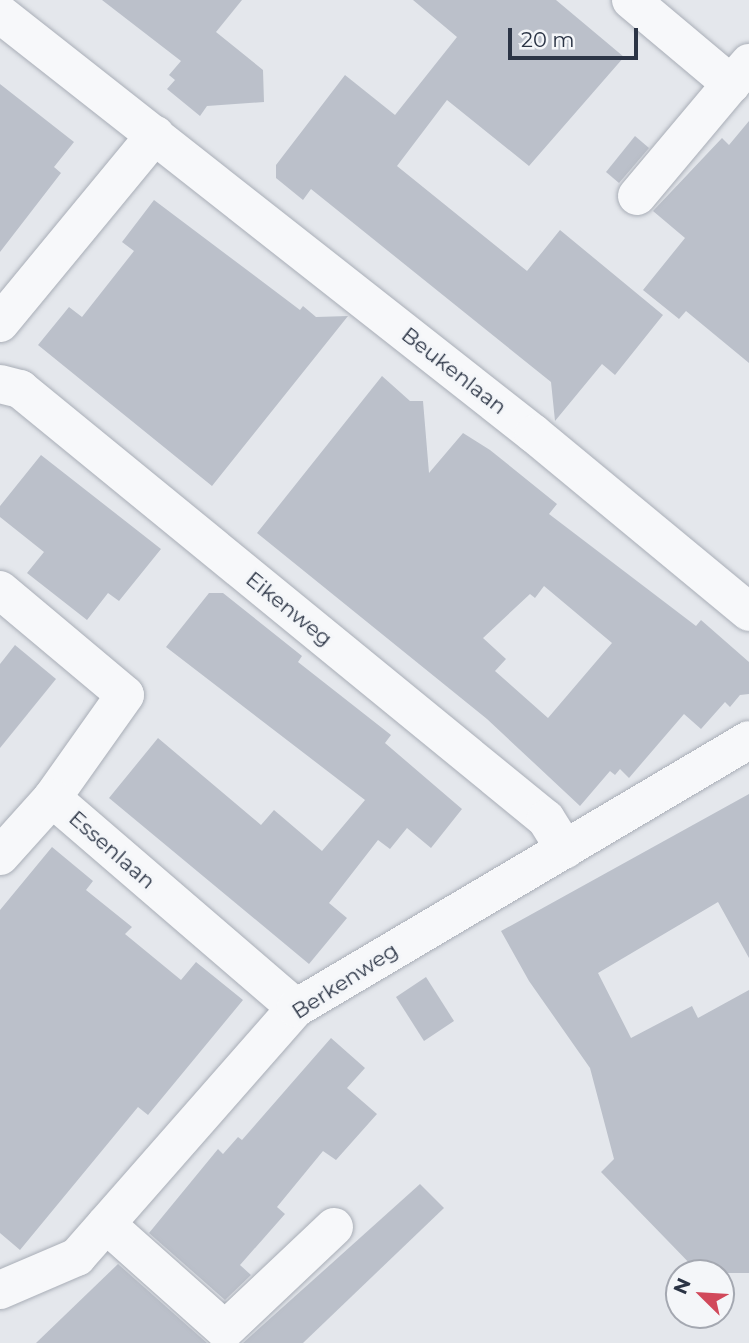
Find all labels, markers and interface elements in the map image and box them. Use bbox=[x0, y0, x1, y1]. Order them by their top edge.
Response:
scale bar bbox=[511, 14, 640, 58]
text: 20 m bbox=[521, 27, 575, 52]
street label: Beukenlaan bbox=[396, 322, 512, 420]
street label: Eikenweg bbox=[241, 567, 337, 651]
street label: Essenlaan bbox=[64, 806, 160, 894]
street label: Berkenweg bbox=[287, 938, 403, 1024]
north arrow bbox=[665, 1259, 735, 1329]
text: N bbox=[669, 1274, 696, 1298]

